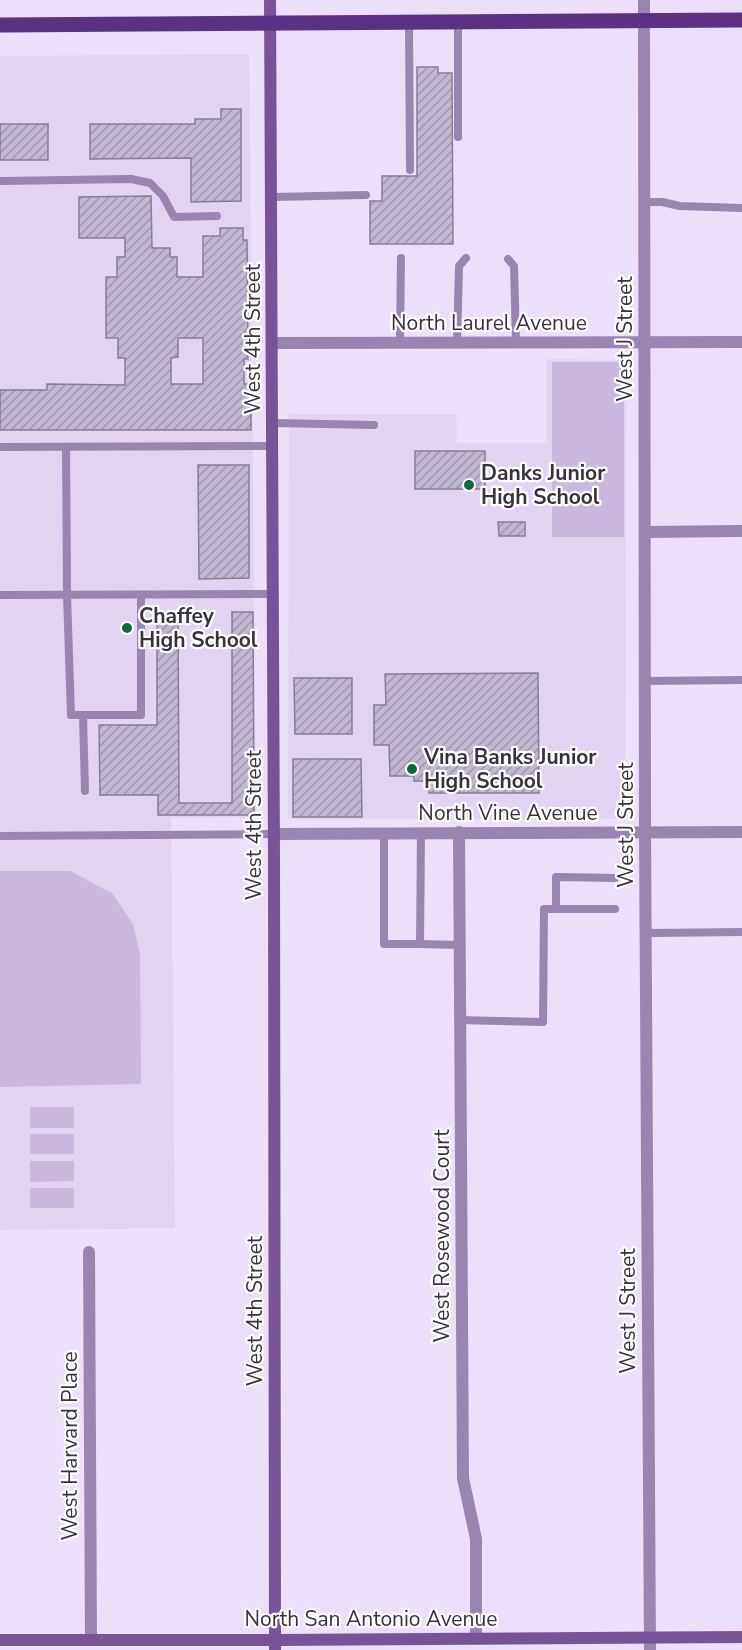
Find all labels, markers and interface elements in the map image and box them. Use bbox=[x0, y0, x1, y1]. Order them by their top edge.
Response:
street label: West 4th Street bbox=[239, 263, 267, 414]
street label: West J Street bbox=[611, 276, 639, 402]
street label: North Laurel Avenue bbox=[391, 309, 587, 337]
place label: Danks Junior High School bbox=[481, 459, 606, 511]
marker: Danks Junior High School bbox=[462, 478, 476, 492]
place label: Chaffey High School bbox=[139, 602, 258, 654]
marker: Chaffey High School bbox=[120, 621, 134, 635]
place label: Vina Banks Junior High School bbox=[423, 743, 597, 795]
street label: West 4th Street bbox=[240, 749, 268, 900]
marker: Vina Banks Junior High School bbox=[405, 762, 419, 776]
street label: West J Street bbox=[612, 762, 640, 888]
street label: North Vine Avenue bbox=[418, 799, 598, 827]
street label: West Rosewood Court bbox=[428, 1129, 456, 1343]
street label: West 4th Street bbox=[241, 1235, 269, 1386]
street label: West J Street bbox=[614, 1248, 642, 1374]
street label: West Harvard Place bbox=[56, 1351, 84, 1541]
street label: North San Antonio Avenue bbox=[245, 1605, 497, 1633]

